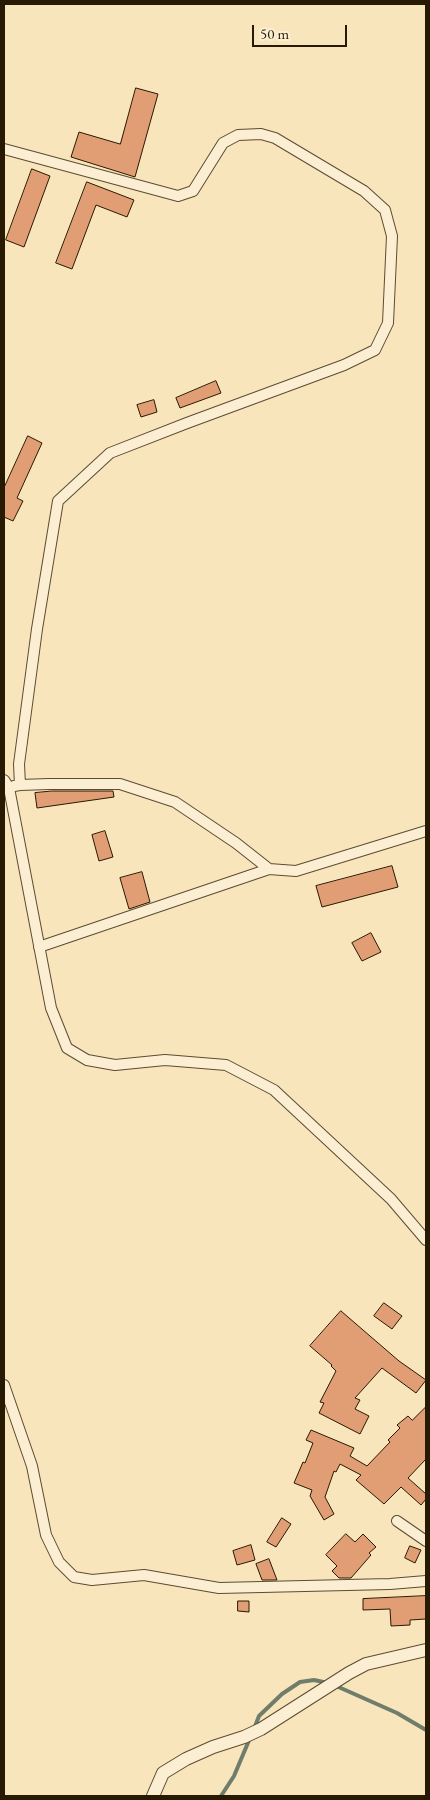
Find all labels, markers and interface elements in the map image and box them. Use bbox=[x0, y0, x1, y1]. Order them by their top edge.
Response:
scale bar bbox=[255, 15, 350, 47]
text: 50 m bbox=[260, 24, 289, 43]

